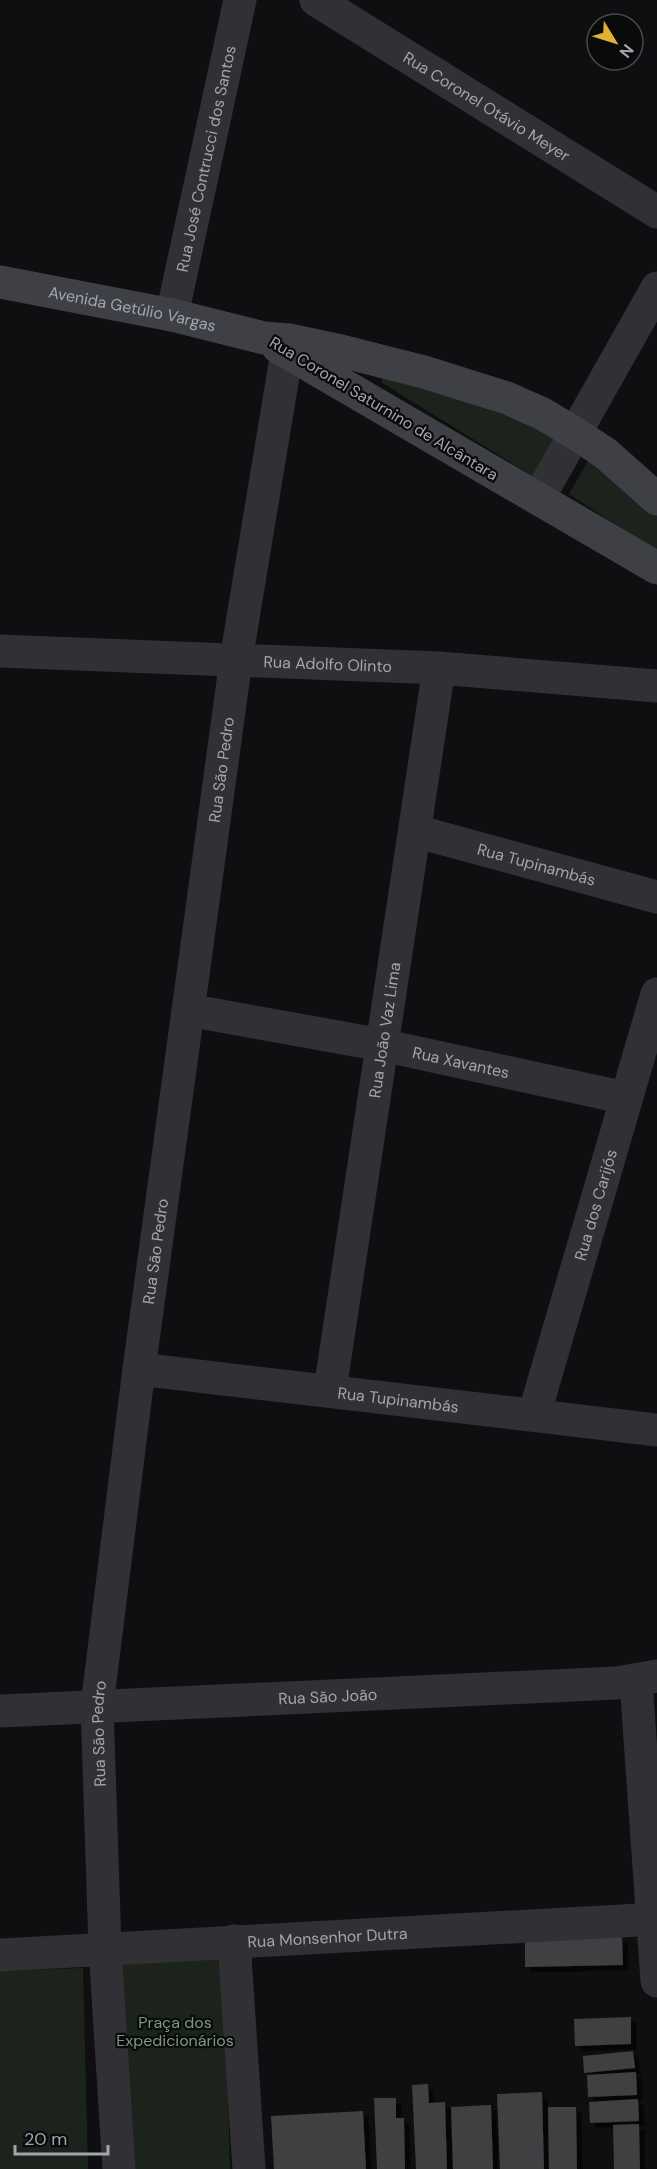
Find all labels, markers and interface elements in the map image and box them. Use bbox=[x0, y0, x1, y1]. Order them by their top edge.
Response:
north arrow bbox=[585, 12, 645, 72]
text: N bbox=[615, 40, 638, 62]
street label: Rua José Contrucci dos Santos bbox=[172, 43, 241, 274]
street label: Rua Coronel Otávio Meyer bbox=[399, 47, 574, 166]
street label: Avenida Getúlio Vargas bbox=[47, 282, 218, 337]
street label: Rua Coronel Saturnino de Alcântara bbox=[266, 332, 502, 485]
street label: Rua Adolfo Olinto bbox=[263, 651, 392, 677]
street label: Rua São Pedro bbox=[204, 716, 239, 824]
street label: Rua Tupinambás bbox=[475, 838, 598, 891]
street label: Rua João Vaz Lima bbox=[364, 961, 405, 1099]
street label: Rua Xavantes bbox=[411, 1042, 511, 1083]
street label: Rua dos Carijós bbox=[570, 1147, 622, 1263]
street label: Rua São Pedro bbox=[138, 1197, 173, 1306]
street label: Rua Tupinambás bbox=[336, 1382, 460, 1418]
street label: Rua São Pedro bbox=[87, 1679, 111, 1787]
street label: Rua São João bbox=[278, 1684, 378, 1709]
street label: Rua Monsenhor Dutra bbox=[247, 1923, 408, 1952]
park label: Praça dos Expedicionários bbox=[116, 2012, 234, 2051]
scale bar bbox=[15, 2118, 108, 2156]
text: 20 m bbox=[24, 2127, 67, 2151]

